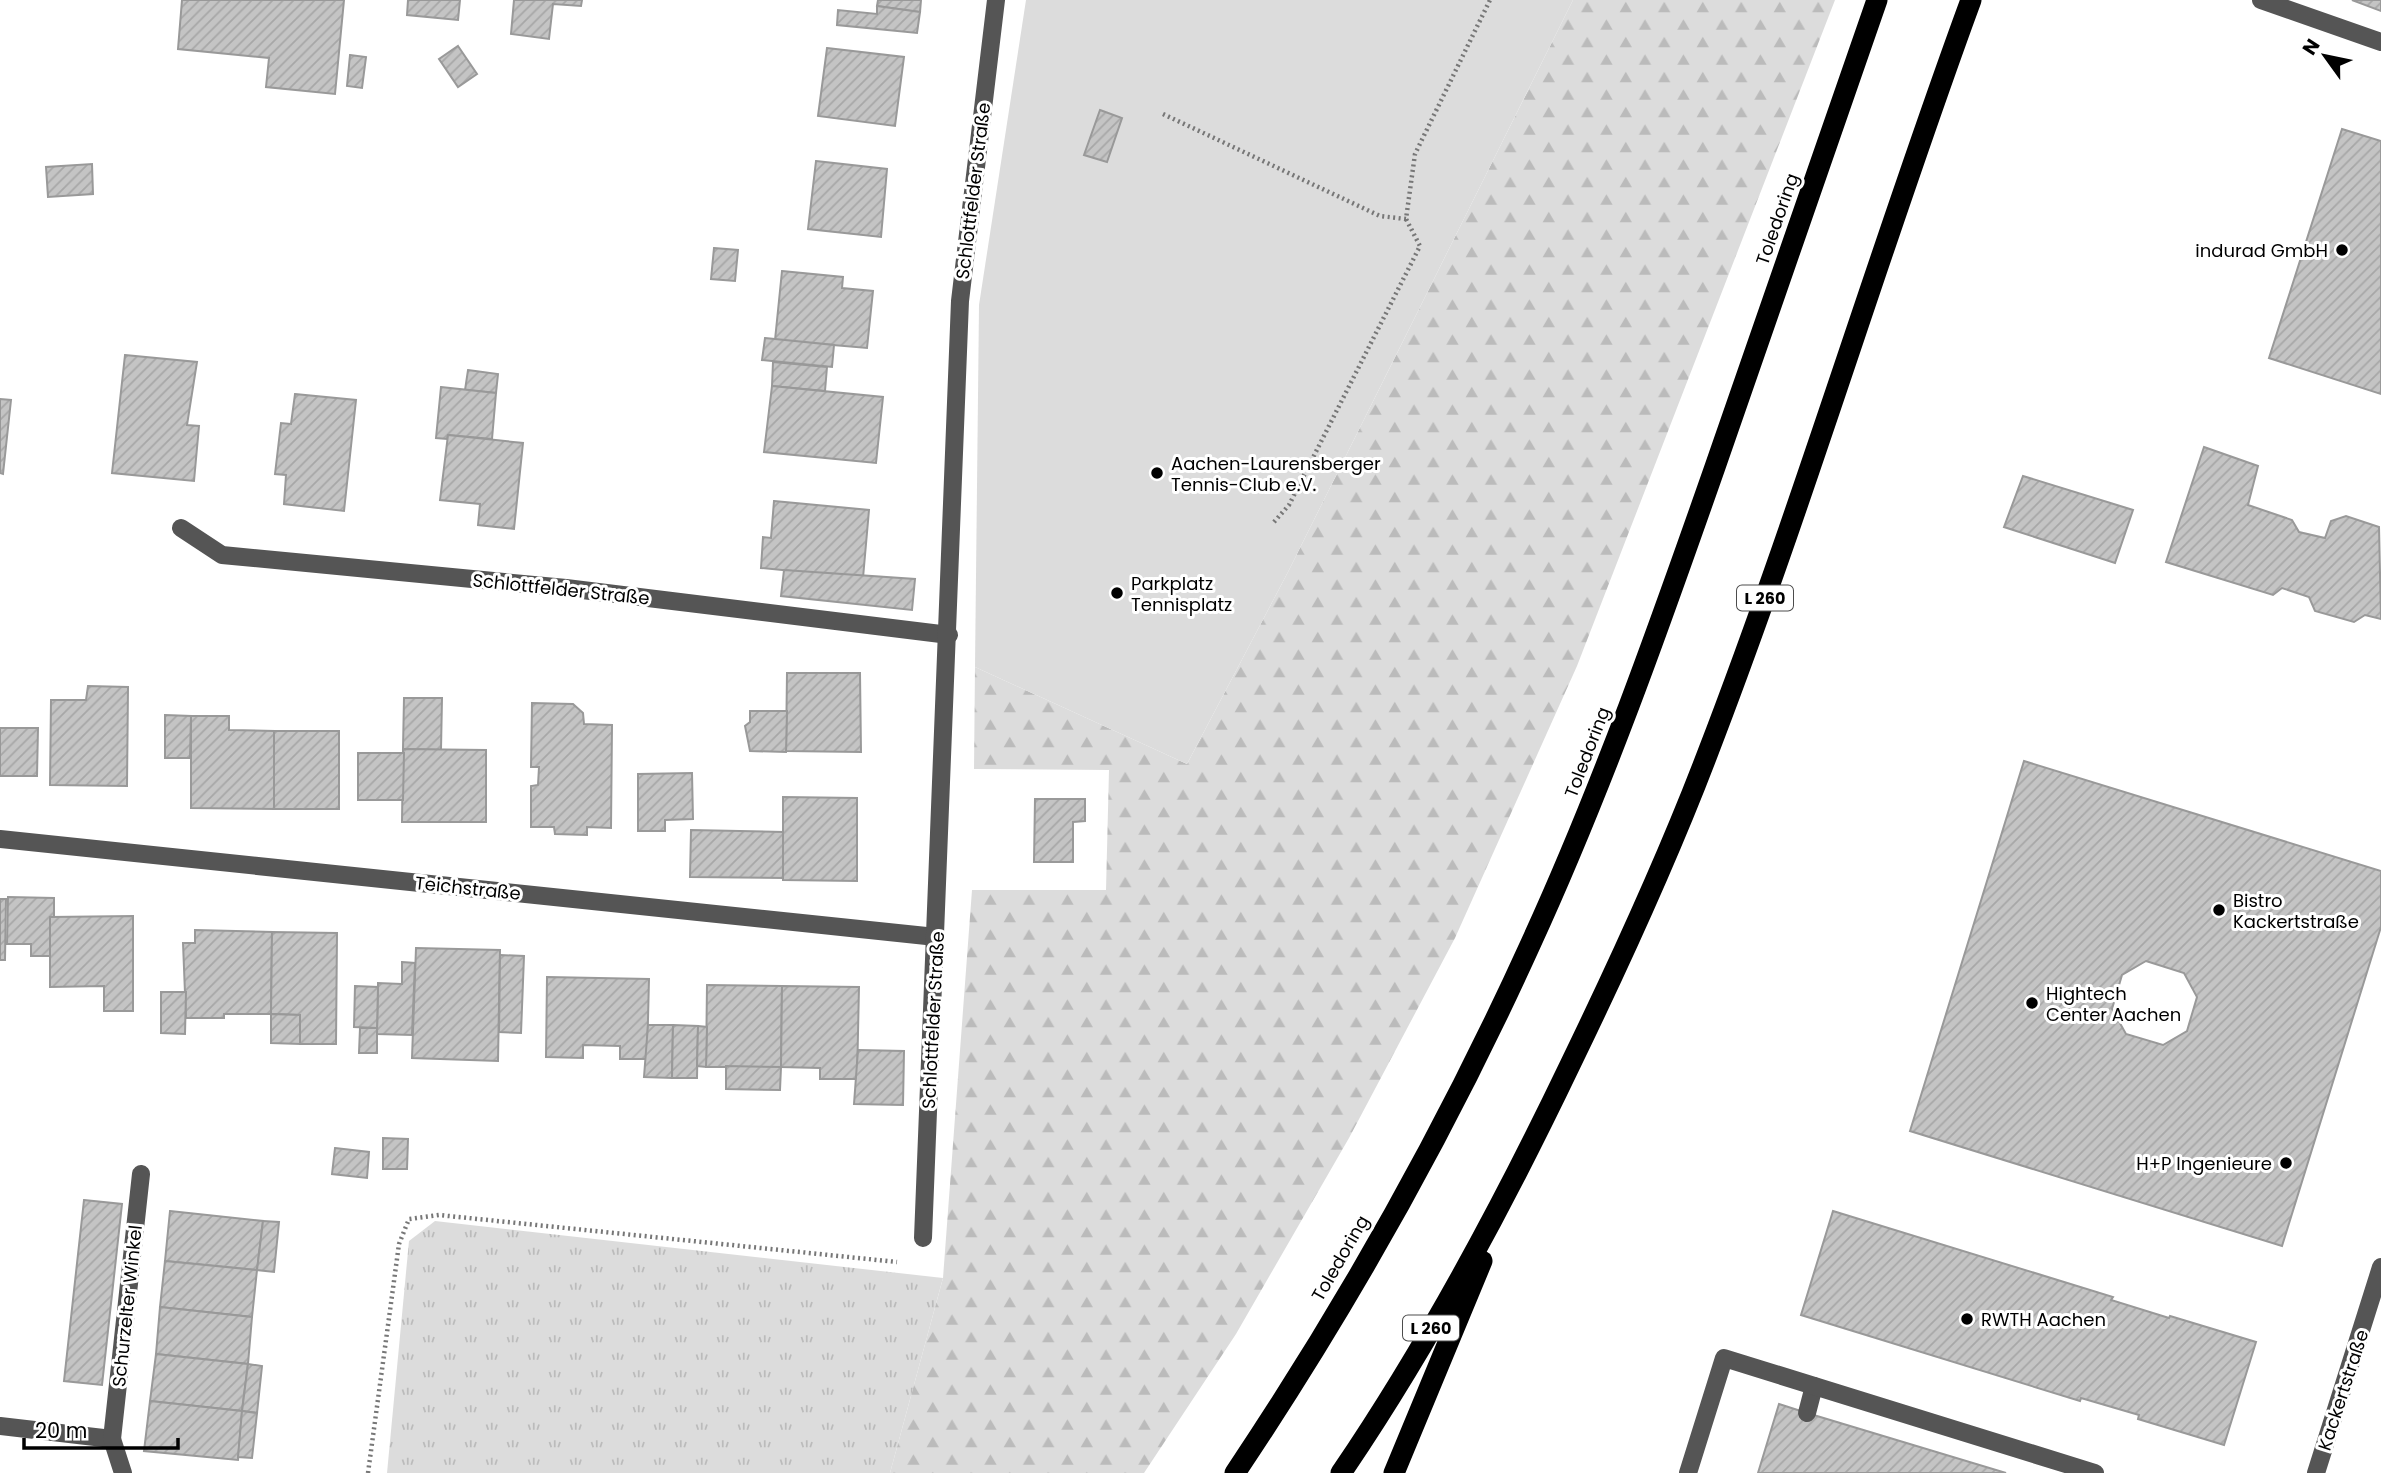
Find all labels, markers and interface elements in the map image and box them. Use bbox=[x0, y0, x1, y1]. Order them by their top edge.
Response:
north arrow bbox=[2290, 21, 2360, 91]
text: N bbox=[2296, 34, 2326, 60]
street label: Schlottfelder Straße bbox=[950, 101, 996, 281]
street label: Toledoring bbox=[1750, 170, 1804, 268]
place label: indurad GmbH bbox=[2195, 238, 2328, 263]
marker: indurad GmbH bbox=[2334, 242, 2350, 258]
place label: Aachen-Laurensberger Tennis-Club e.V. bbox=[1171, 451, 1381, 497]
marker: Aachen-Laurensberger Tennis-Club e.V. bbox=[1149, 465, 1165, 481]
street label: Schlottfelder Straße bbox=[471, 567, 651, 611]
place label: Parkplatz Tennisplatz bbox=[1131, 571, 1232, 617]
marker: Parkplatz Tennisplatz bbox=[1109, 585, 1125, 601]
road number: L 260 bbox=[1737, 586, 1793, 610]
street label: Toledoring bbox=[1558, 703, 1616, 801]
street label: Teichstraße bbox=[414, 870, 522, 906]
place label: Bistro Kackertstraße bbox=[2233, 888, 2359, 934]
marker: Bistro Kackertstraße bbox=[2211, 902, 2227, 918]
street label: Schlottfelder Straße bbox=[916, 931, 950, 1109]
place label: Hightech Center Aachen bbox=[2046, 981, 2181, 1027]
marker: Hightech Center Aachen bbox=[2024, 995, 2040, 1011]
place label: H+P Ingenieure bbox=[2136, 1151, 2272, 1176]
marker: H+P Ingenieure bbox=[2278, 1155, 2294, 1171]
street label: Toledoring bbox=[1305, 1210, 1375, 1306]
street label: Schurzelter Winkel bbox=[106, 1224, 148, 1388]
place label: RWTH Aachen bbox=[1981, 1307, 2106, 1332]
marker: RWTH Aachen bbox=[1959, 1311, 1975, 1327]
road number: L 260 bbox=[1403, 1316, 1459, 1340]
street label: Kackertstraße bbox=[2312, 1326, 2374, 1454]
scale bar bbox=[24, 1406, 178, 1450]
text: 20 m bbox=[35, 1416, 88, 1445]

